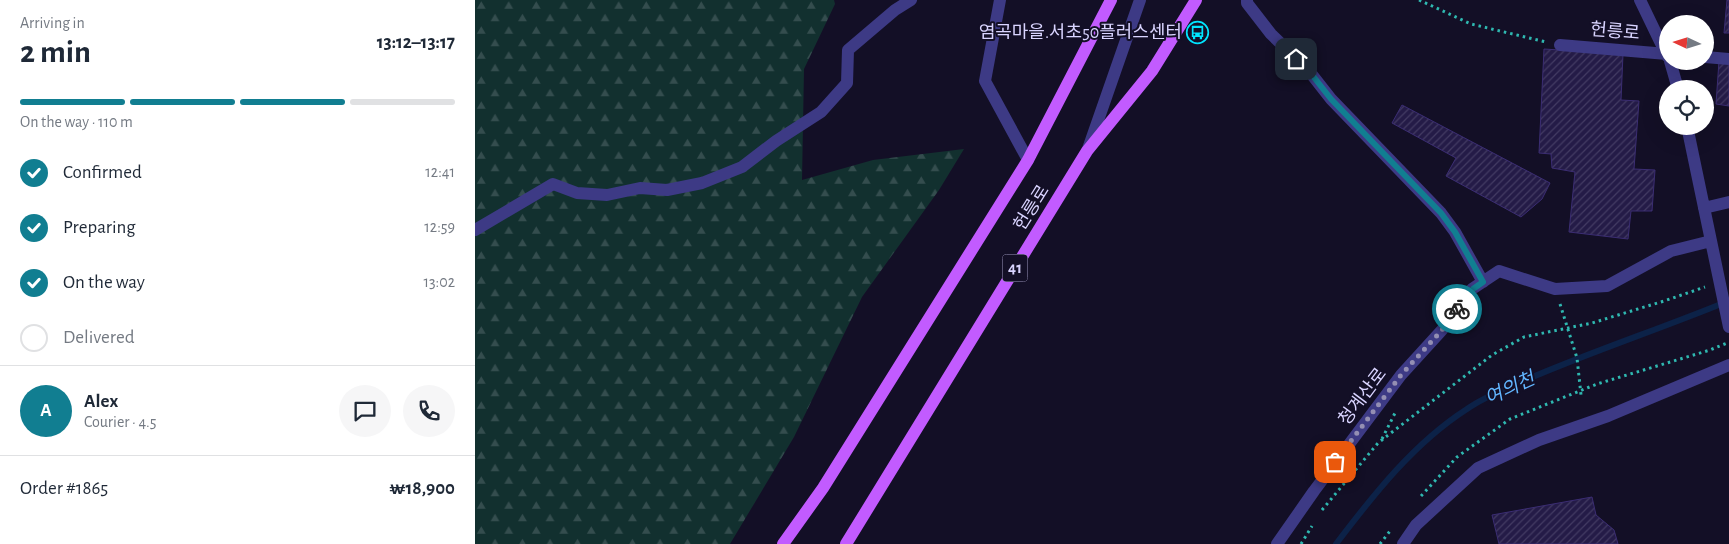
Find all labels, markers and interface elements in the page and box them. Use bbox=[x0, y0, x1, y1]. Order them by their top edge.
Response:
text: Arriving in bbox=[20, 15, 85, 31]
north arrow bbox=[1659, 15, 1714, 70]
map controls bbox=[1659, 15, 1714, 135]
street label: 헌릉로 bbox=[1589, 20, 1641, 43]
bus stop icon: 염곡마을.서초50플러스센터 bbox=[1186, 21, 1210, 45]
place label: 염곡마을.서초50플러스센터 bbox=[979, 22, 1182, 42]
text: 13:12–13:17 bbox=[377, 33, 455, 52]
text: 2 min bbox=[20, 36, 91, 68]
pin bbox=[1275, 38, 1317, 80]
icon: home bbox=[1282, 45, 1310, 73]
button: locate bbox=[1659, 80, 1714, 135]
text: On the way · 110 m bbox=[20, 114, 133, 130]
icon: check bbox=[20, 159, 48, 187]
text: Confirmed bbox=[63, 163, 142, 182]
text: 12:41 bbox=[425, 164, 455, 180]
street label: 헌릉로 bbox=[1010, 182, 1053, 234]
icon: check bbox=[20, 214, 48, 242]
text: Preparing bbox=[63, 218, 136, 237]
text: 12:59 bbox=[424, 219, 455, 235]
road number: 41 bbox=[1003, 254, 1027, 282]
icon: check bbox=[20, 269, 48, 297]
text: On the way bbox=[63, 273, 145, 292]
text: 13:02 bbox=[424, 274, 455, 290]
courier bbox=[1432, 284, 1482, 334]
icon: bike bbox=[1443, 295, 1471, 323]
text: Delivered bbox=[63, 328, 135, 347]
street label: 청계산로 bbox=[1334, 364, 1390, 429]
water label: 여의천 bbox=[1482, 368, 1539, 409]
button: chat bbox=[339, 385, 391, 437]
button: phone bbox=[403, 385, 455, 437]
text: Alex bbox=[84, 392, 118, 411]
text: A bbox=[40, 401, 52, 420]
text: Courier · 4.5 bbox=[84, 414, 156, 430]
pin bbox=[1314, 441, 1356, 483]
icon: bag bbox=[1321, 448, 1349, 476]
text: Order #1865 bbox=[20, 479, 108, 498]
text: ₩18,900 bbox=[389, 479, 455, 498]

